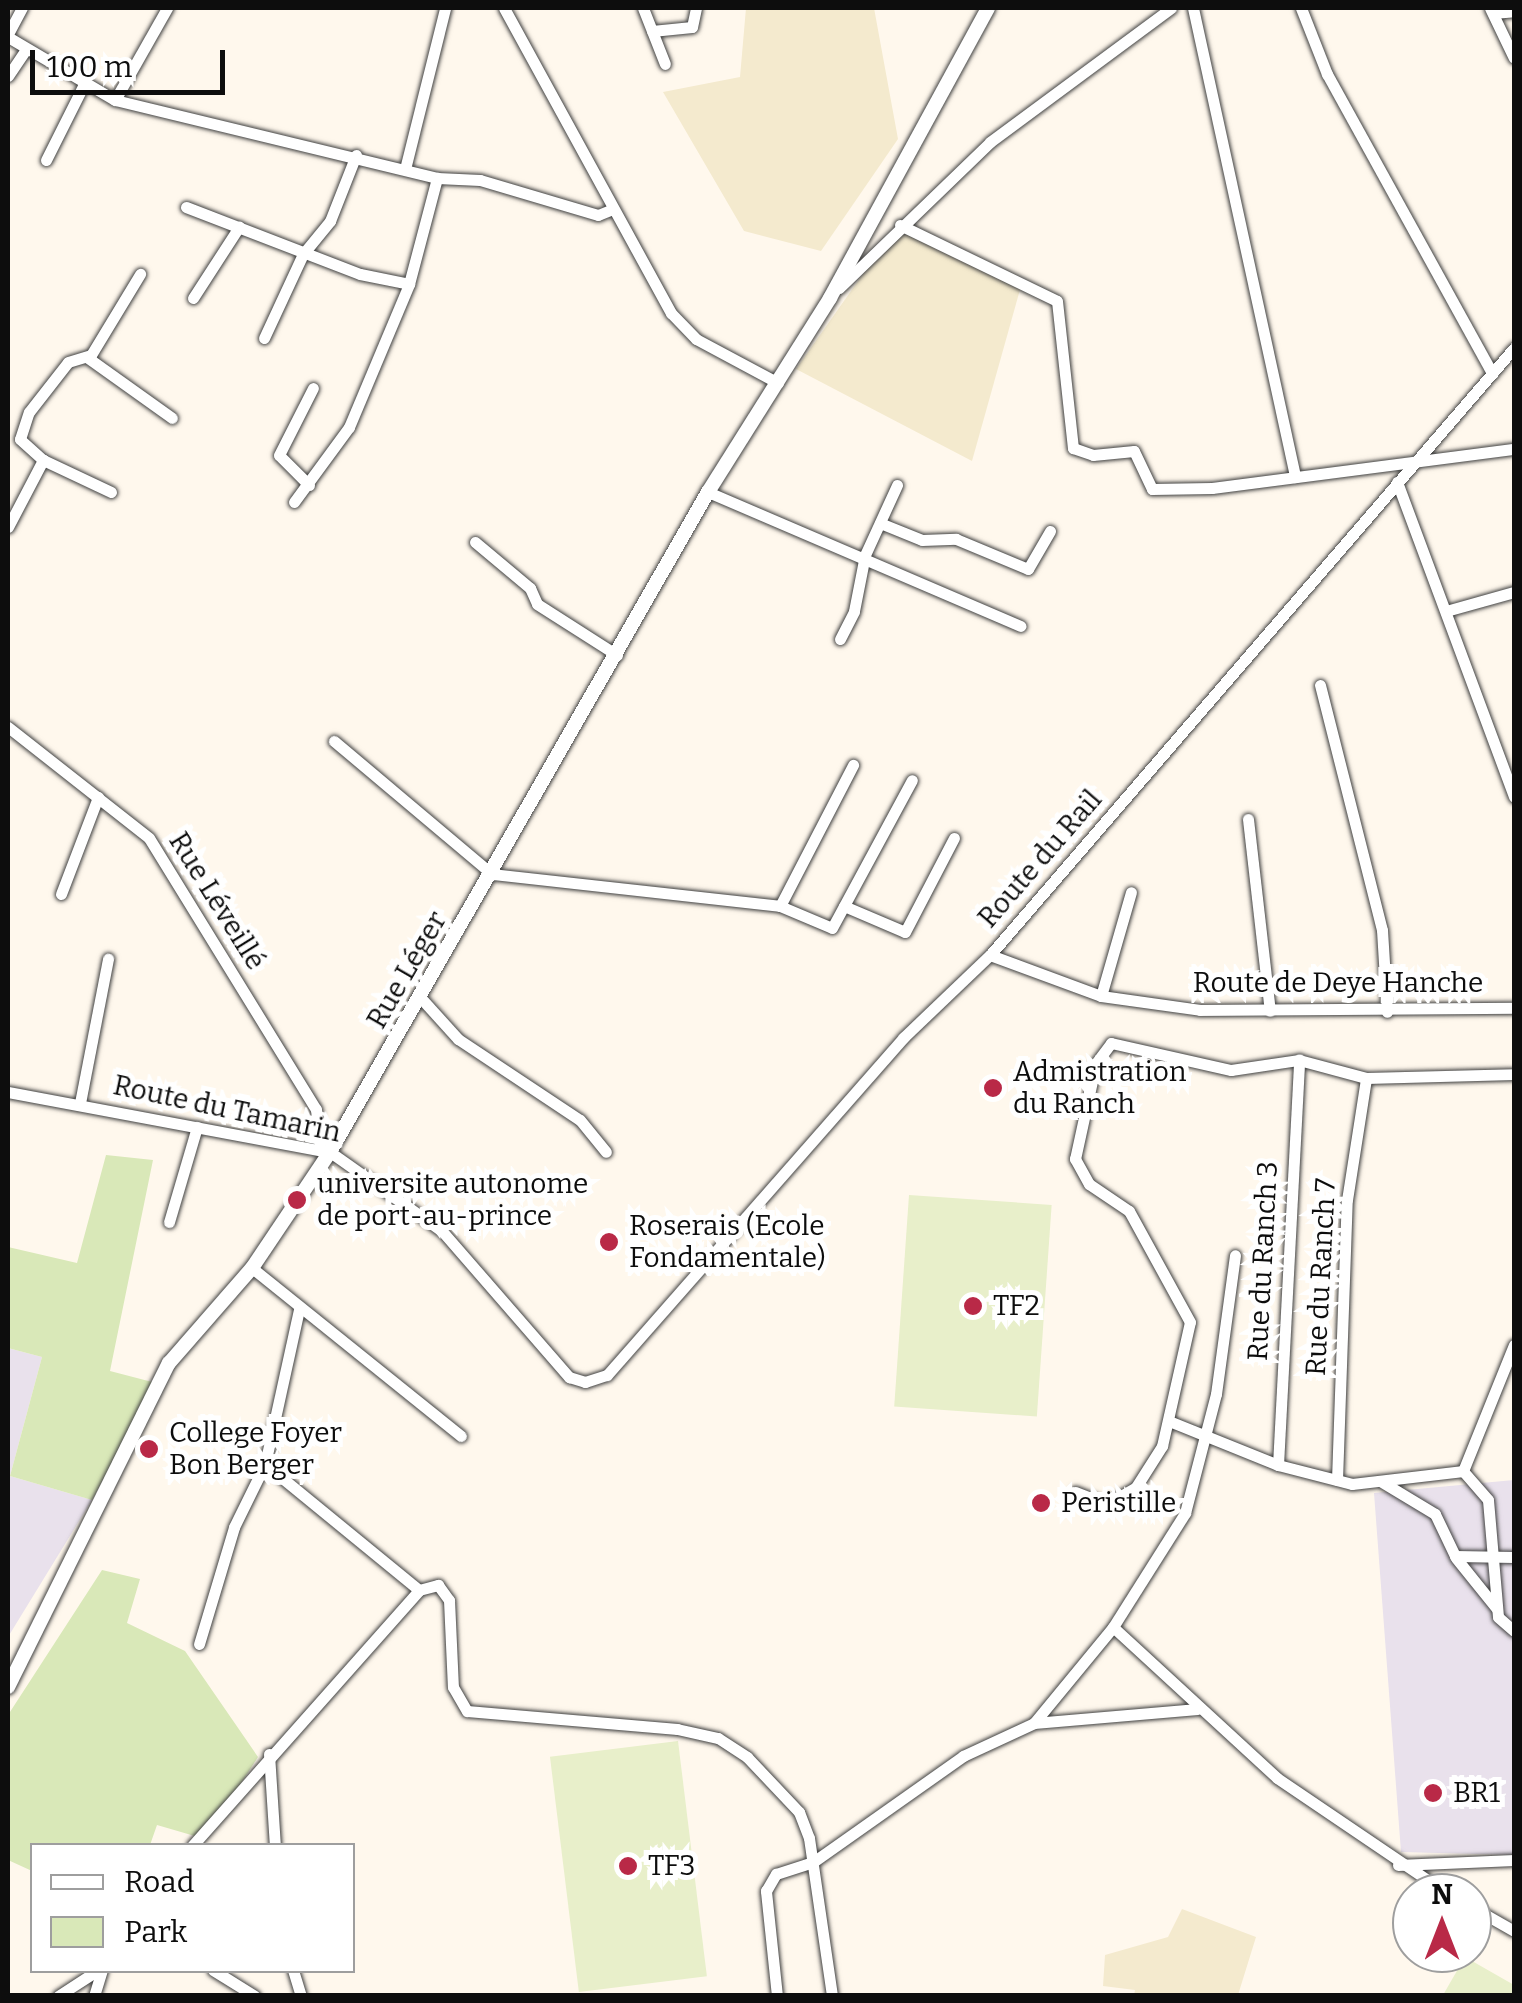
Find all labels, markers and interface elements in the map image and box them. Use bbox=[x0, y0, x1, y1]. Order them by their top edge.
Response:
scale bar bbox=[35, 30, 230, 92]
text: 100 m bbox=[47, 49, 132, 85]
street label: Route du Rail bbox=[971, 783, 1109, 935]
street label: Rue Léveillé bbox=[162, 826, 272, 976]
street label: Rue Léger bbox=[360, 905, 454, 1035]
street label: Route de Deye Hanche bbox=[1193, 966, 1483, 1000]
place label: Admistration du Ranch bbox=[1013, 1055, 1187, 1121]
street label: Route du Tamarin bbox=[110, 1068, 344, 1150]
marker: Admistration du Ranch bbox=[982, 1077, 1004, 1099]
street label: Rue du Ranch 3 bbox=[1241, 1160, 1285, 1362]
place label: universite autonome de port-au-prince bbox=[317, 1167, 588, 1233]
street label: Rue du Ranch 7 bbox=[1299, 1177, 1343, 1377]
marker: universite autonome de port-au-prince bbox=[286, 1189, 308, 1211]
place label: Roserais (Ecole Fondamentale) bbox=[629, 1209, 826, 1275]
marker: Roserais (Ecole Fondamentale) bbox=[598, 1231, 620, 1253]
place label: TF2 bbox=[993, 1289, 1040, 1323]
marker: TF2 bbox=[962, 1295, 984, 1317]
place label: College Foyer Bon Berger bbox=[169, 1416, 342, 1482]
marker: College Foyer Bon Berger bbox=[138, 1438, 160, 1460]
place label: Peristille bbox=[1061, 1486, 1176, 1520]
marker: Peristille bbox=[1030, 1492, 1052, 1514]
place label: BR1 bbox=[1453, 1776, 1500, 1810]
marker: BR1 bbox=[1422, 1782, 1444, 1804]
legend bbox=[30, 1843, 355, 1973]
place label: TF3 bbox=[648, 1849, 696, 1883]
marker: TF3 bbox=[617, 1855, 639, 1877]
text: Road bbox=[124, 1864, 195, 1900]
north arrow bbox=[1392, 1873, 1492, 1973]
text: N bbox=[1431, 1878, 1453, 1911]
text: Park bbox=[124, 1914, 187, 1950]

